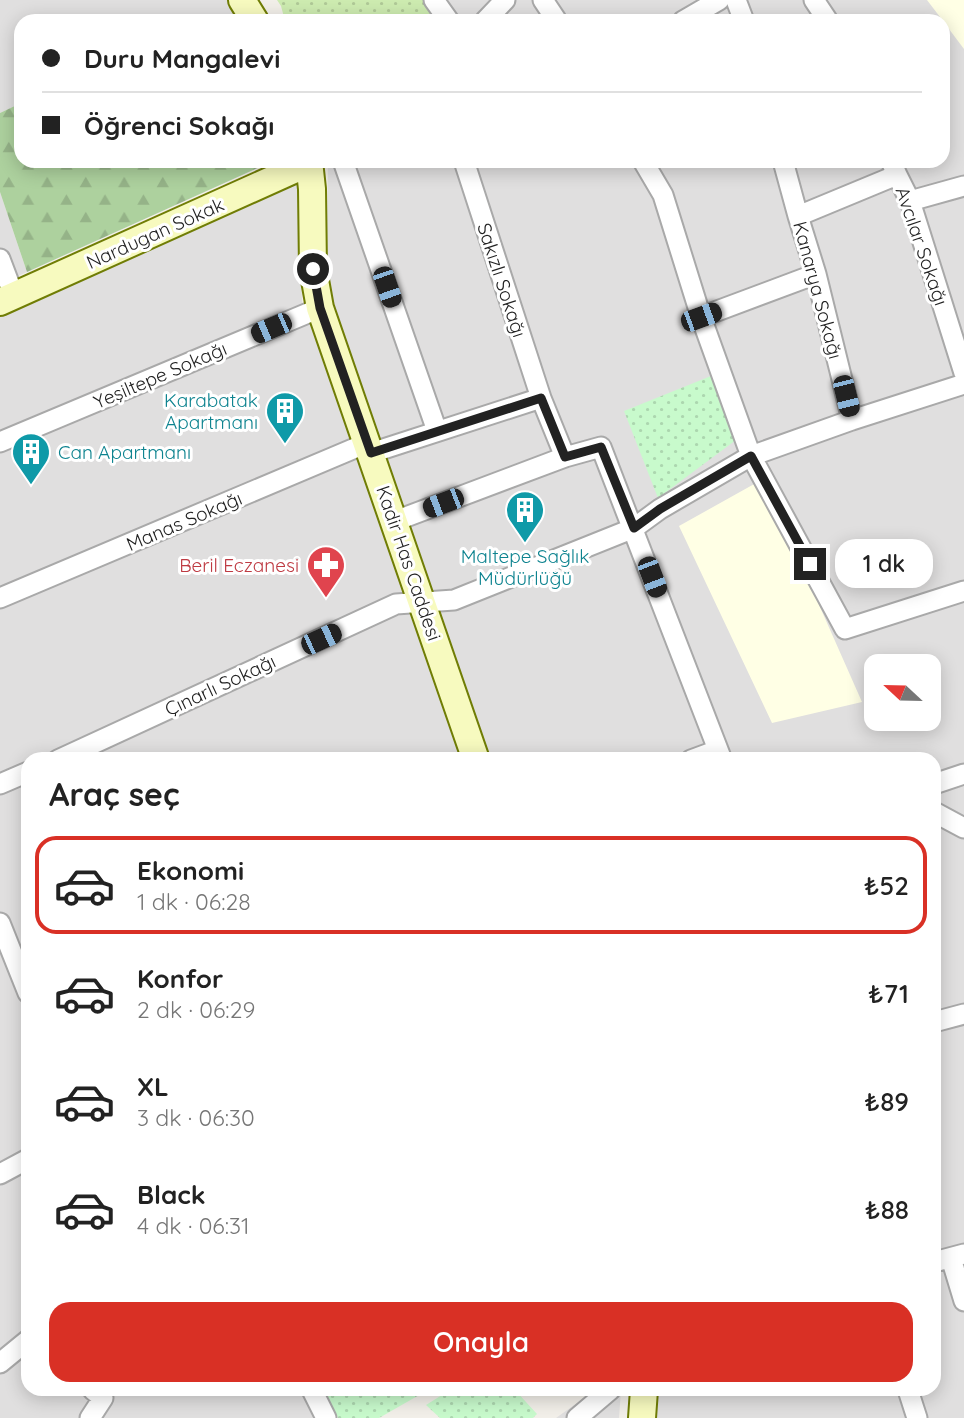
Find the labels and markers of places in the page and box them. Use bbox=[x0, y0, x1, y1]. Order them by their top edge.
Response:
place label: Karabatak Apartmanı bbox=[164, 388, 258, 434]
building icon: Karabatak Apartmanı bbox=[264, 390, 306, 445]
building icon: Can Apartmanı bbox=[10, 431, 52, 486]
place label: Can Apartmanı bbox=[58, 440, 191, 464]
building icon: Maltepe Sağlık Müdürlüğü bbox=[504, 489, 546, 544]
pharmacy icon: Beril Eczanesi bbox=[305, 544, 347, 599]
place label: Maltepe Sağlık Müdürlüğü bbox=[461, 544, 589, 590]
place label: Beril Eczanesi bbox=[179, 553, 299, 577]

